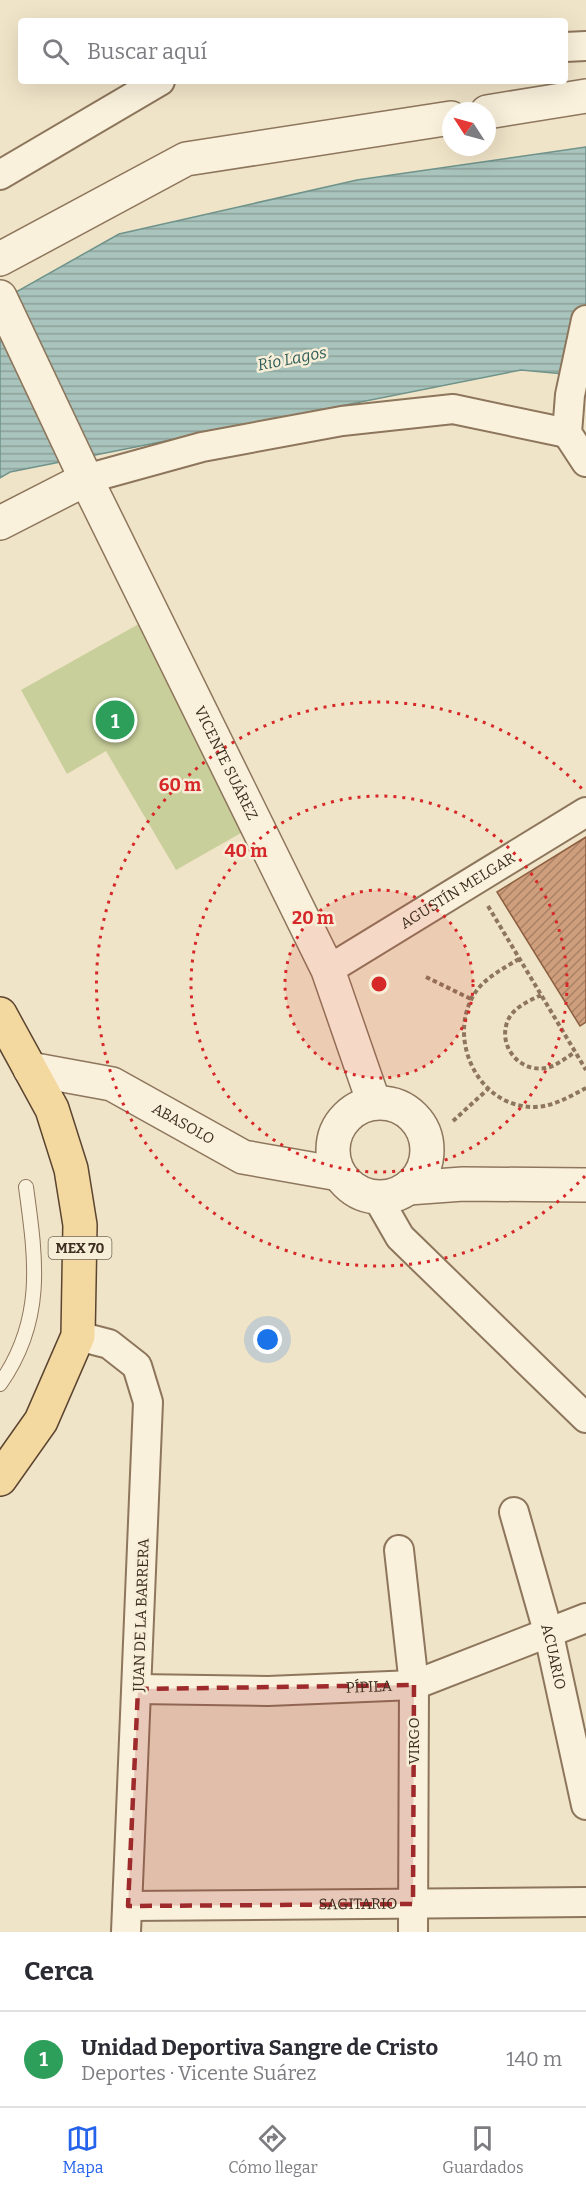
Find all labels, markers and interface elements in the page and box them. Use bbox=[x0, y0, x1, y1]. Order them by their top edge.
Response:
search box bbox=[18, 18, 568, 84]
icon: search bbox=[39, 35, 72, 68]
text: Buscar aquí bbox=[87, 38, 207, 65]
north arrow bbox=[442, 102, 496, 156]
water label: Río Lagos bbox=[256, 342, 329, 374]
pin: 1 bbox=[96, 698, 134, 742]
street label: VICENTE SUÁREZ bbox=[190, 703, 262, 823]
text: 60 m bbox=[159, 774, 201, 796]
text: 40 m bbox=[225, 840, 267, 862]
street label: AGUSTÍN MELGAR bbox=[397, 849, 518, 933]
text: 20 m bbox=[292, 907, 334, 929]
centre of rings bbox=[369, 974, 389, 994]
street label: ABASOLO bbox=[149, 1099, 218, 1148]
road number: MEX 70 bbox=[48, 1237, 112, 1259]
your location bbox=[253, 1325, 282, 1354]
street label: JUAN DE LA BARRERA bbox=[129, 1537, 153, 1693]
street label: ACUARIO bbox=[537, 1622, 570, 1691]
street label: PÍPILA bbox=[345, 1677, 393, 1697]
street label: VIRGO bbox=[405, 1717, 423, 1765]
street label: SAGITARIO bbox=[318, 1895, 397, 1913]
text: Cerca bbox=[24, 1956, 94, 1987]
text: Unidad Deportiva Sangre de Cristo bbox=[81, 2034, 438, 2061]
text: 1 bbox=[39, 2047, 48, 2071]
text: 140 m bbox=[506, 2047, 562, 2071]
text: Deportes · Vicente Suárez bbox=[81, 2061, 316, 2085]
tab: Mapa bbox=[62, 2122, 103, 2177]
tab: Cómo llegar bbox=[228, 2122, 318, 2177]
tab: Guardados bbox=[442, 2122, 524, 2177]

